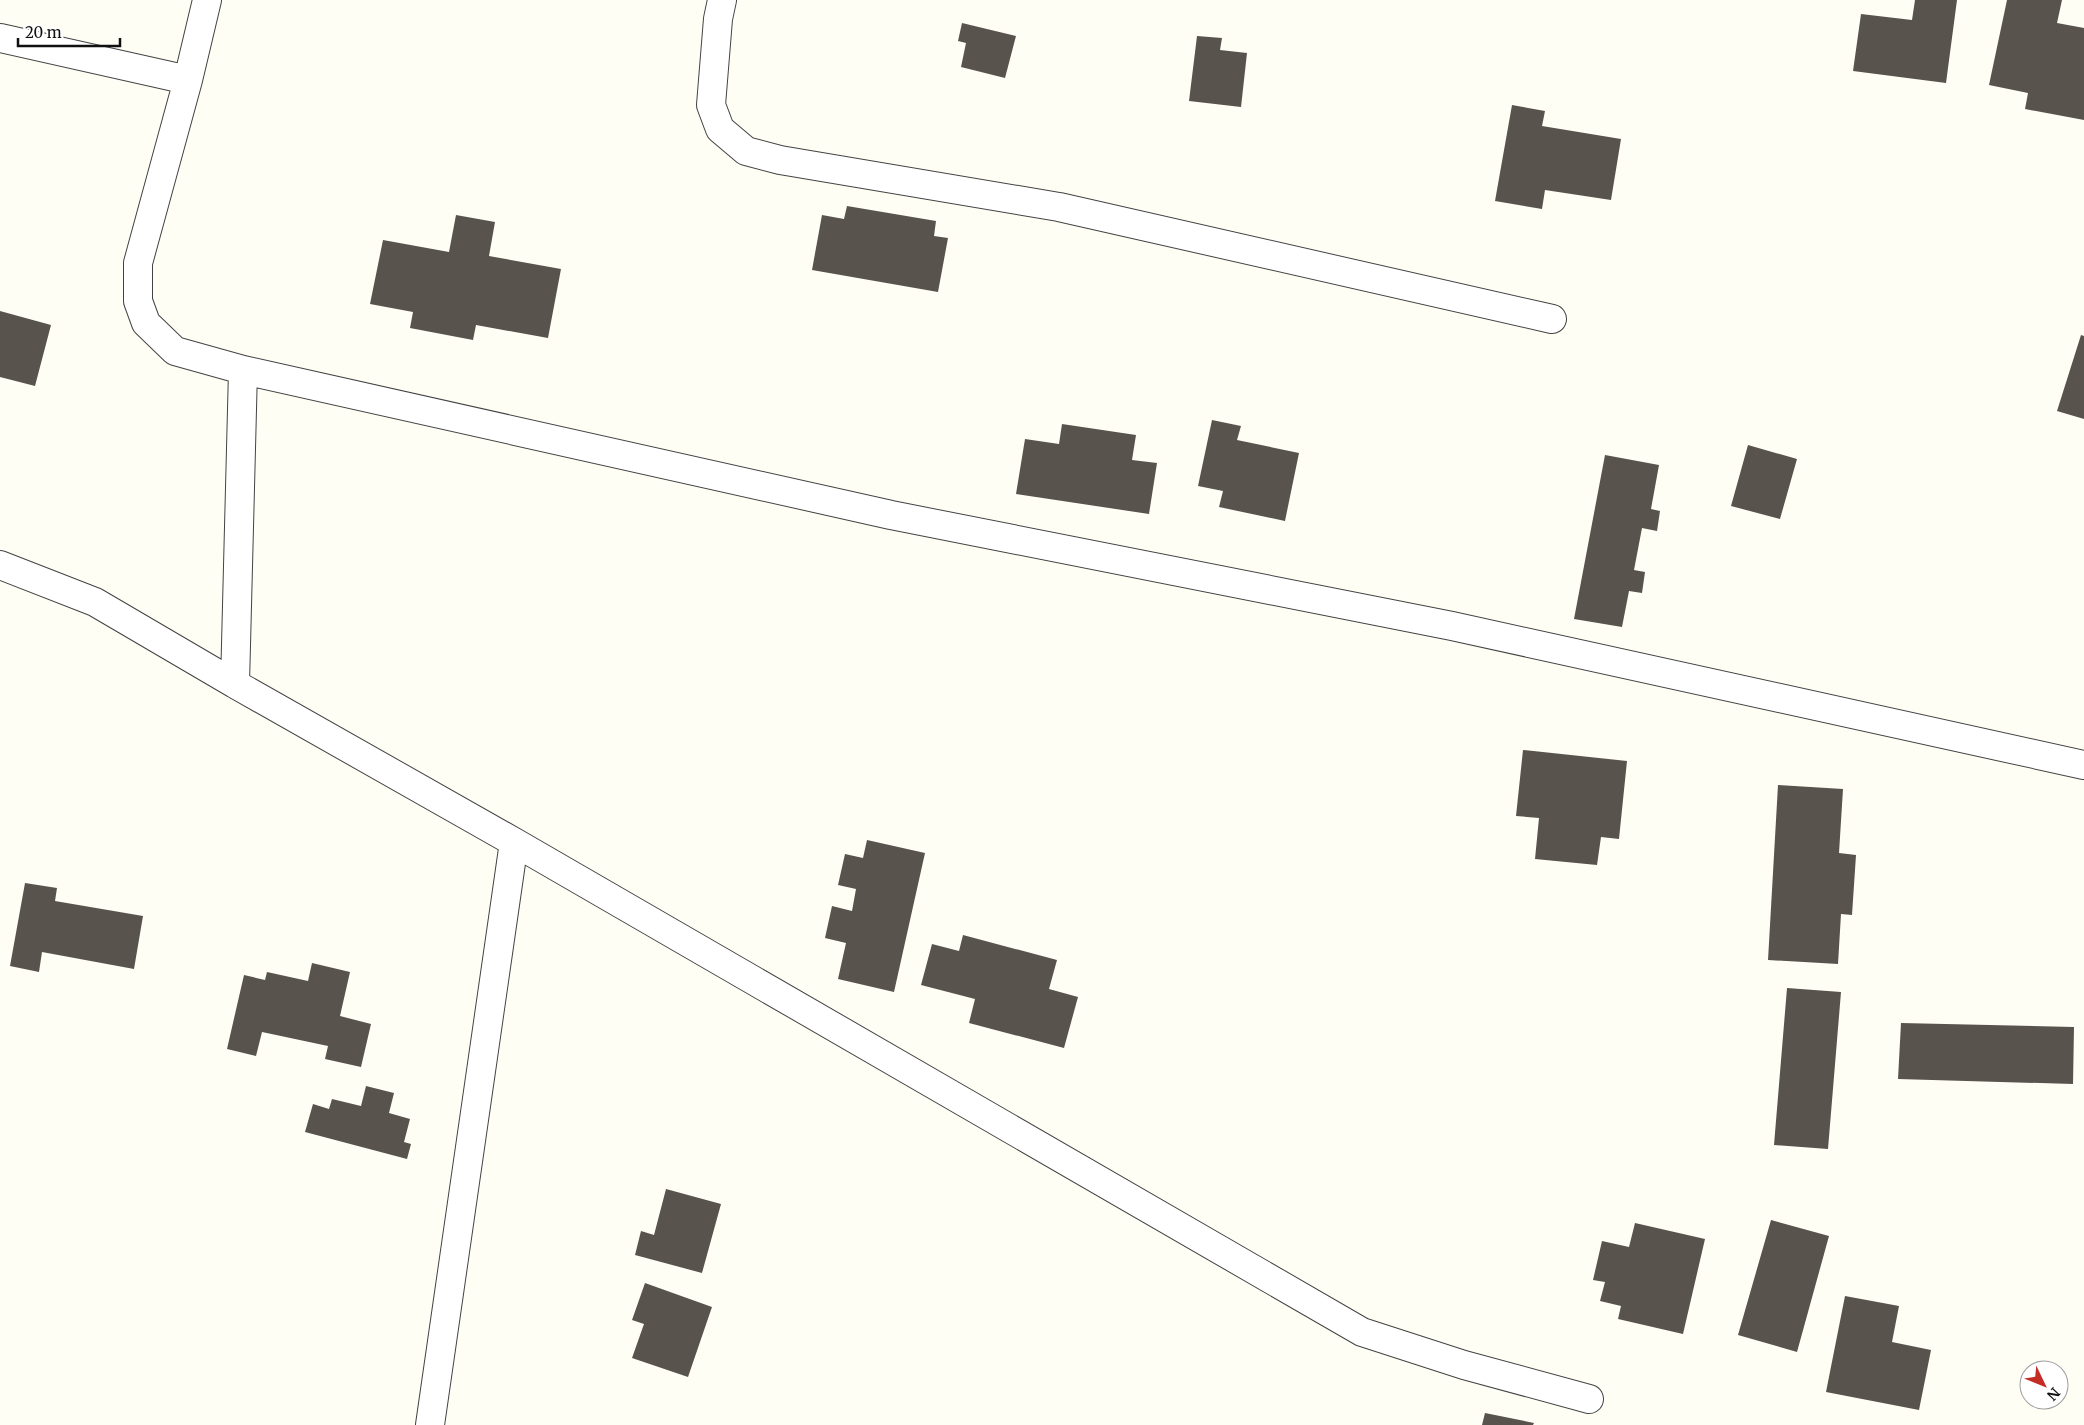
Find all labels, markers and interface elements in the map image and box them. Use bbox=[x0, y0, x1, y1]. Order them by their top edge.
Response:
scale bar bbox=[18, 15, 120, 47]
text: 20 m bbox=[25, 23, 62, 42]
north arrow bbox=[2019, 1360, 2069, 1410]
text: N bbox=[2043, 1384, 2064, 1404]

